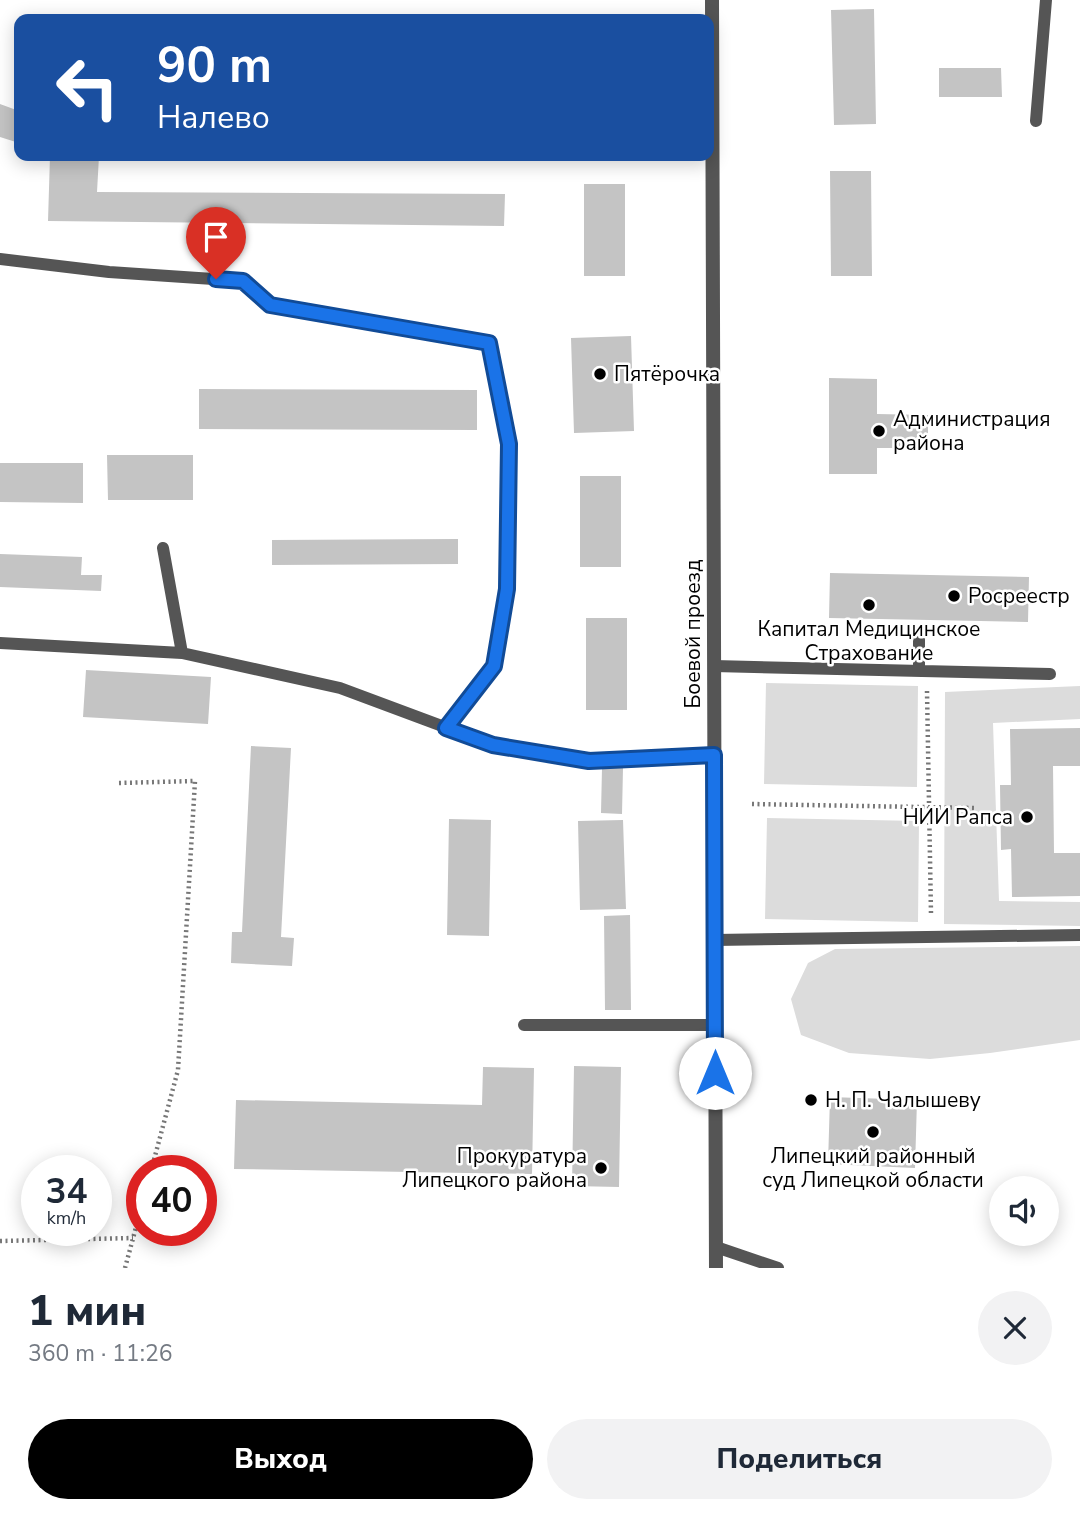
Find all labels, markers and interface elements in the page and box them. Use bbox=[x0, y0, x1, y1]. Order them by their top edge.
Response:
text: 90 m bbox=[157, 32, 272, 99]
icon: left bbox=[42, 42, 133, 133]
text: Налево bbox=[157, 96, 270, 139]
pin bbox=[186, 207, 246, 279]
icon: arrive bbox=[197, 218, 235, 256]
place label: Пятёрочка bbox=[614, 360, 720, 388]
marker: Пятёрочка bbox=[592, 366, 608, 382]
place label: Администрация района bbox=[893, 405, 1051, 457]
marker: Администрация района bbox=[871, 423, 887, 439]
street label: Боевой проезд bbox=[679, 559, 707, 709]
place label: Росреестр bbox=[968, 582, 1070, 610]
marker: Росреестр bbox=[946, 588, 962, 604]
marker: Капитал Медицинское Страхование bbox=[861, 597, 877, 613]
place label: Капитал Медицинское Страхование bbox=[758, 615, 980, 667]
place label: НИИ Рапса bbox=[903, 803, 1013, 831]
marker: НИИ Рапса bbox=[1019, 809, 1035, 825]
position arrow bbox=[678, 1036, 752, 1110]
place label: Н. П. Чалышеву bbox=[825, 1086, 981, 1114]
marker: Н. П. Чалышеву bbox=[803, 1092, 819, 1108]
marker: Липецкий районный суд Липецкой области bbox=[865, 1124, 881, 1140]
place label: Прокуратура Липецкого района bbox=[402, 1142, 587, 1194]
place label: Липецкий районный суд Липецкой области bbox=[762, 1142, 984, 1194]
speed limit sign: 40 bbox=[126, 1155, 217, 1246]
marker: Прокуратура Липецкого района bbox=[593, 1160, 609, 1176]
text: 34 bbox=[45, 1168, 88, 1215]
map controls bbox=[989, 1176, 1059, 1246]
button: sound bbox=[989, 1176, 1059, 1246]
text: km/h bbox=[47, 1206, 86, 1230]
text: 1 мин bbox=[28, 1283, 146, 1340]
button: close bbox=[978, 1291, 1052, 1365]
text: 360 m · 11:26 bbox=[28, 1338, 173, 1369]
button: Выход bbox=[28, 1419, 533, 1499]
button: Поделиться bbox=[547, 1419, 1052, 1499]

